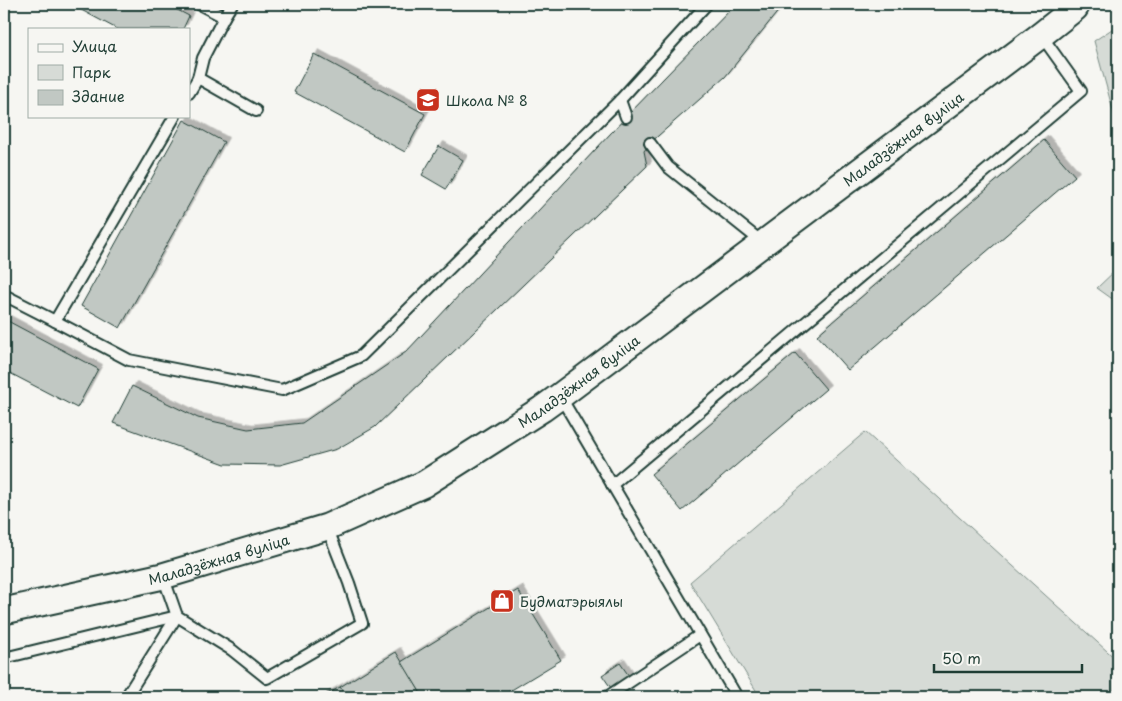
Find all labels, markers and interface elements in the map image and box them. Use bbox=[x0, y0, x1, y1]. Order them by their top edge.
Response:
legend bbox=[28, 28, 190, 118]
text: Улица bbox=[72, 34, 117, 57]
text: Парк bbox=[72, 60, 111, 83]
text: Здание bbox=[72, 84, 125, 107]
street label: Маладзёжная вуліца bbox=[838, 86, 968, 191]
school or university icon: Школа № 8 bbox=[415, 87, 441, 113]
place label: Школа № 8 bbox=[446, 90, 528, 111]
street label: Маладзёжная вуліца bbox=[514, 329, 644, 432]
street label: Маладзёжная вуліца bbox=[146, 528, 292, 589]
shop icon: Будматэрыялы bbox=[489, 588, 515, 614]
place label: Будматэрыялы bbox=[520, 591, 623, 612]
scale bar bbox=[934, 641, 1082, 673]
text: 50 m bbox=[942, 646, 981, 669]

